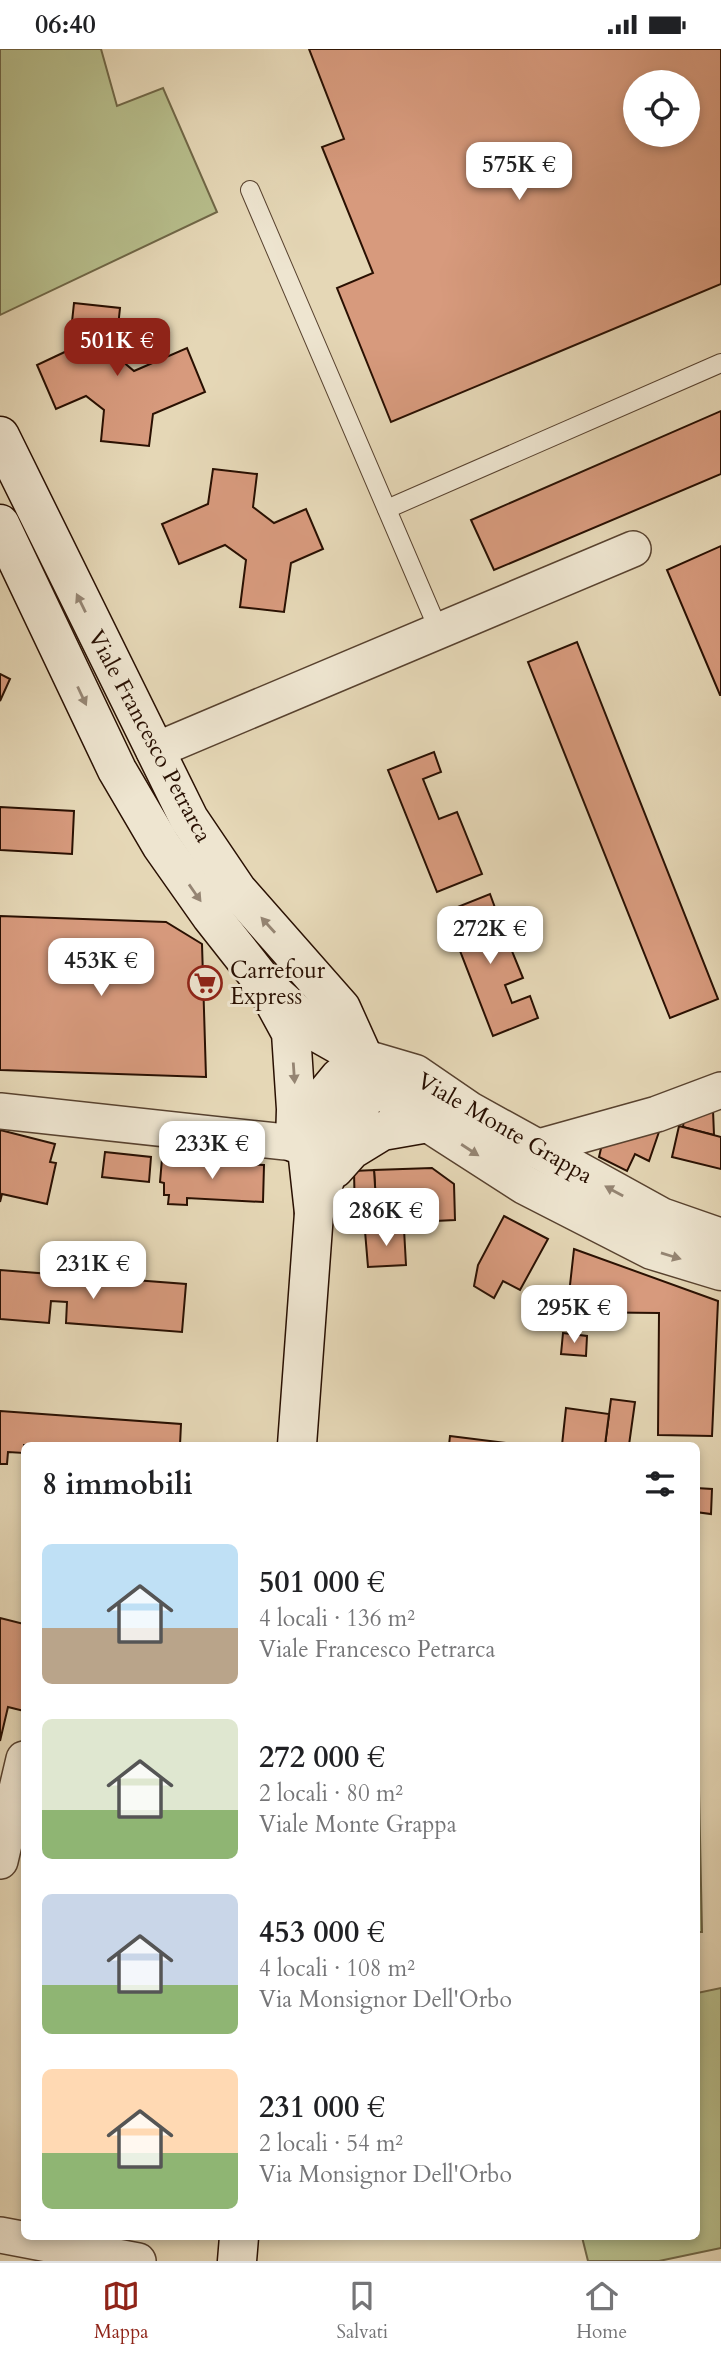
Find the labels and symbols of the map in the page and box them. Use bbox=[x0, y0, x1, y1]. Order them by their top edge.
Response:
pin: 575K € bbox=[462, 143, 576, 202]
pin: 501K € bbox=[60, 319, 174, 378]
one-way arrow bbox=[75, 593, 86, 613]
street label: Viale Francesco Petrarca bbox=[81, 624, 219, 848]
one-way arrow bbox=[76, 686, 88, 706]
one-way arrow bbox=[188, 884, 202, 902]
pin: 272K € bbox=[433, 907, 547, 966]
one-way arrow bbox=[260, 916, 276, 934]
pin: 453K € bbox=[44, 939, 158, 998]
place label: Carrefour Express bbox=[230, 955, 326, 1012]
supermarket icon: Carrefour Express bbox=[186, 964, 224, 1002]
one-way arrow bbox=[289, 1063, 300, 1085]
street label: Viale Monte Grappa bbox=[412, 1065, 598, 1191]
pin: 233K € bbox=[155, 1121, 269, 1181]
one-way arrow bbox=[460, 1144, 479, 1157]
one-way arrow bbox=[604, 1185, 624, 1197]
pin: 286K € bbox=[329, 1189, 443, 1248]
pin: 231K € bbox=[36, 1241, 150, 1301]
one-way arrow bbox=[660, 1251, 681, 1261]
pin: 295K € bbox=[517, 1285, 631, 1345]

